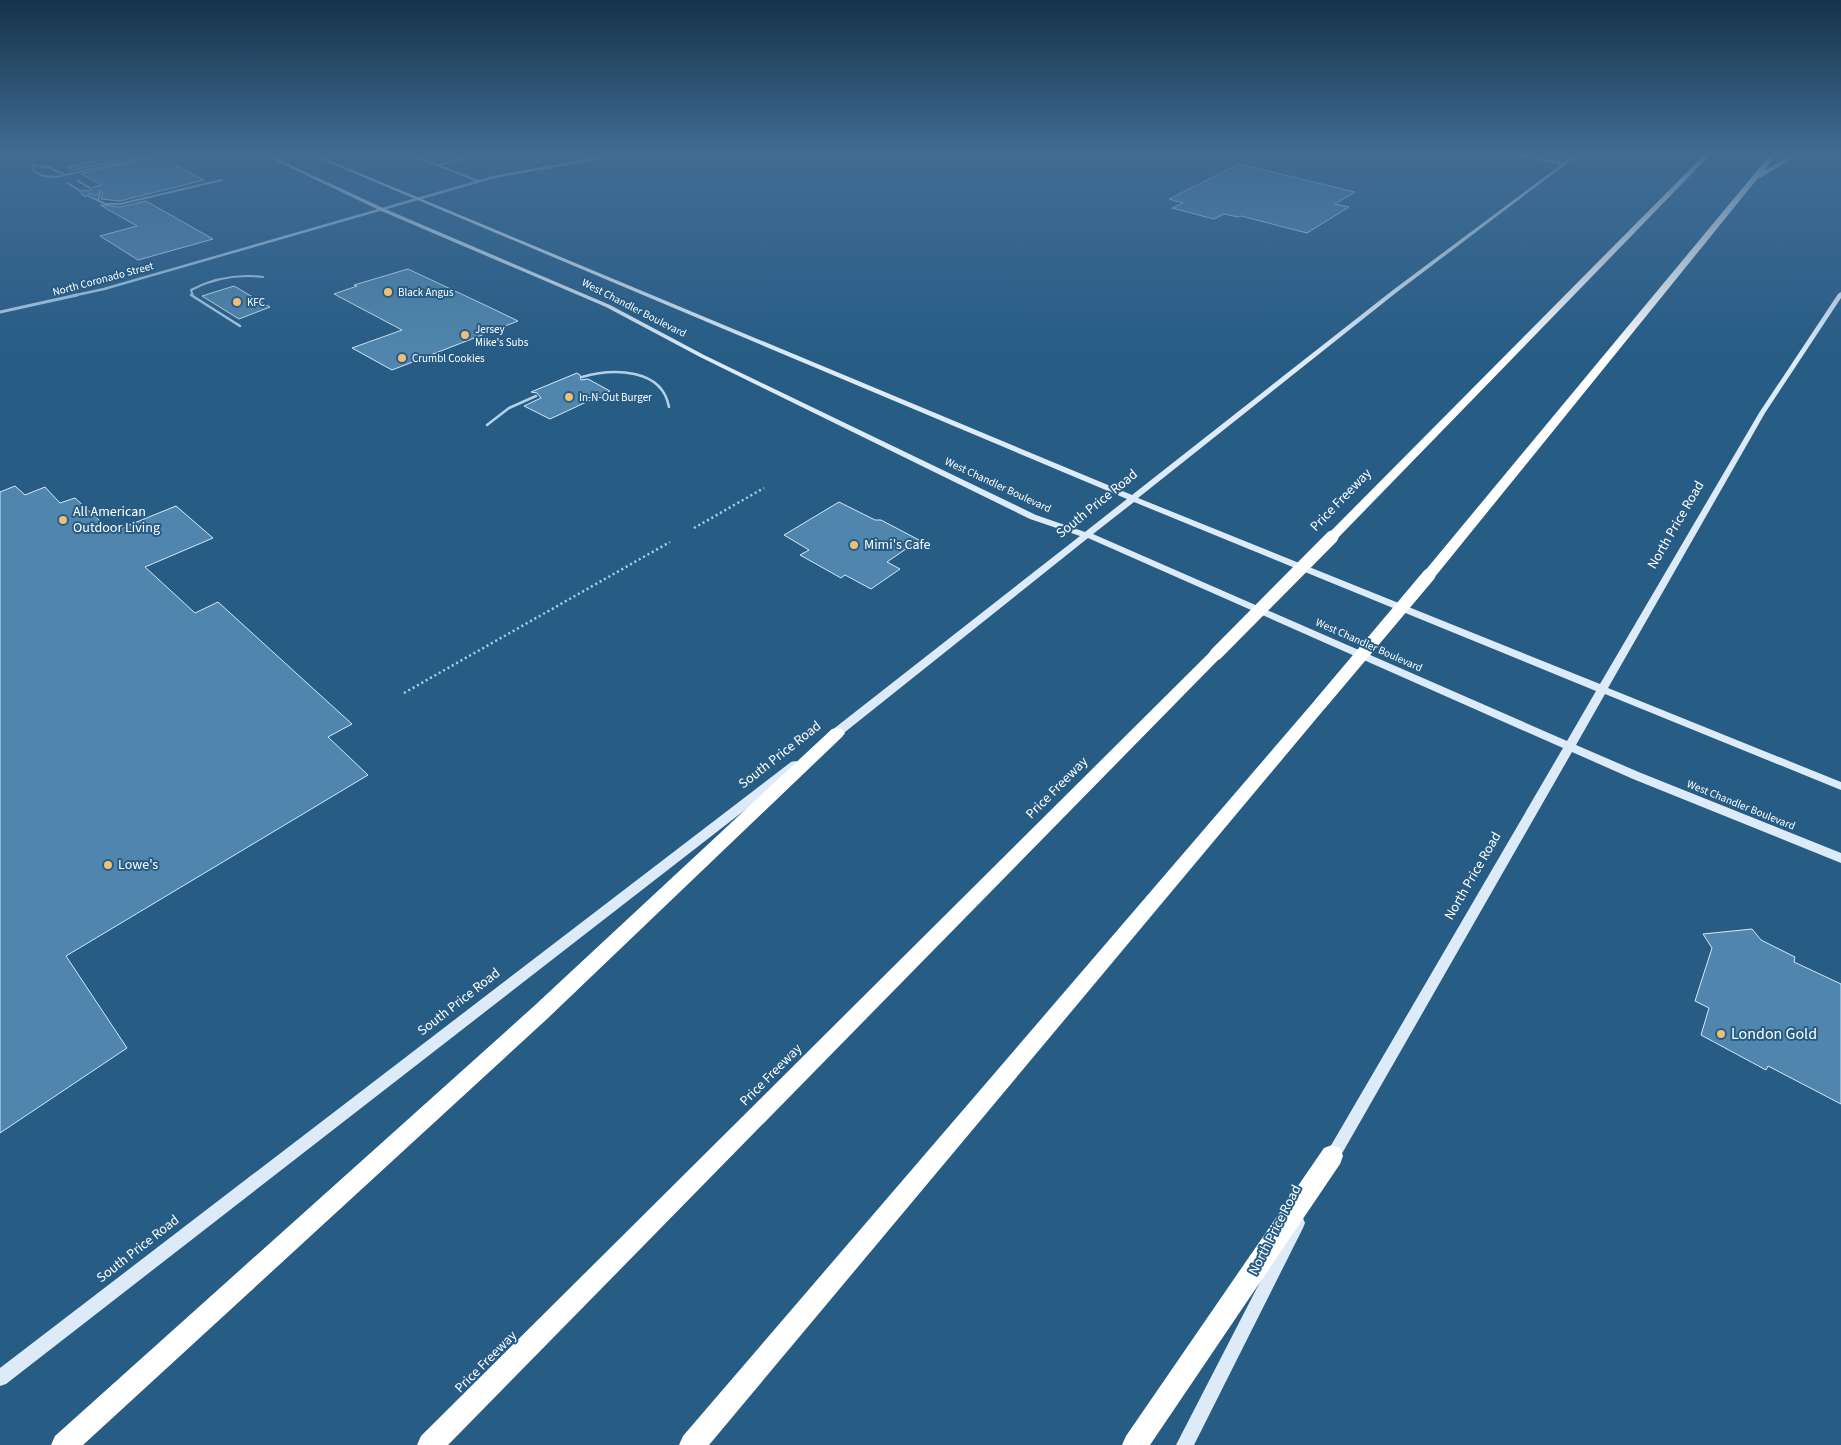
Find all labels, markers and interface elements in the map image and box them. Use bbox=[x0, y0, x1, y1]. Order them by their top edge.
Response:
street label: North Coronado Street bbox=[51, 258, 155, 300]
street label: West Chandler Boulevard bbox=[579, 275, 689, 341]
place label: Black Angus bbox=[398, 285, 454, 300]
marker: Black Angus bbox=[382, 286, 394, 298]
place label: KFC bbox=[247, 295, 265, 310]
marker: KFC bbox=[231, 296, 243, 308]
place label: Jersey Mike's Subs bbox=[475, 322, 529, 350]
marker: Jersey Mike's Subs bbox=[459, 329, 471, 341]
place label: Crumbl Cookies bbox=[412, 351, 485, 366]
marker: Crumbl Cookies bbox=[396, 352, 408, 364]
place label: In-N-Out Burger bbox=[579, 390, 652, 405]
marker: In-N-Out Burger bbox=[563, 391, 575, 403]
street label: West Chandler Boulevard bbox=[942, 454, 1054, 516]
street label: Price Freeway bbox=[1306, 464, 1377, 536]
street label: South Price Road bbox=[1052, 465, 1142, 543]
street label: North Price Road bbox=[1643, 477, 1709, 573]
place label: All American Outdoor Living bbox=[73, 502, 160, 538]
marker: All American Outdoor Living bbox=[57, 514, 69, 526]
place label: Mimi's Cafe bbox=[864, 535, 931, 555]
marker: Mimi's Cafe bbox=[848, 539, 860, 551]
street label: West Chandler Boulevard bbox=[1313, 615, 1425, 675]
street label: South Price Road bbox=[734, 716, 826, 794]
street label: Price Freeway bbox=[1021, 752, 1093, 824]
street label: West Chandler Boulevard bbox=[1685, 776, 1797, 834]
street label: North Price Road bbox=[1440, 828, 1506, 924]
place label: Lowe's bbox=[118, 855, 158, 875]
marker: Lowe's bbox=[102, 859, 114, 871]
street label: South Price Road bbox=[413, 963, 505, 1041]
place label: London Gold bbox=[1731, 1023, 1817, 1045]
marker: London Gold bbox=[1715, 1028, 1727, 1040]
street label: Price Freeway bbox=[735, 1039, 807, 1111]
street label: North Price Road bbox=[1244, 1181, 1306, 1279]
street label: South Price Road bbox=[92, 1210, 184, 1288]
street label: Price Freeway bbox=[450, 1326, 522, 1398]

